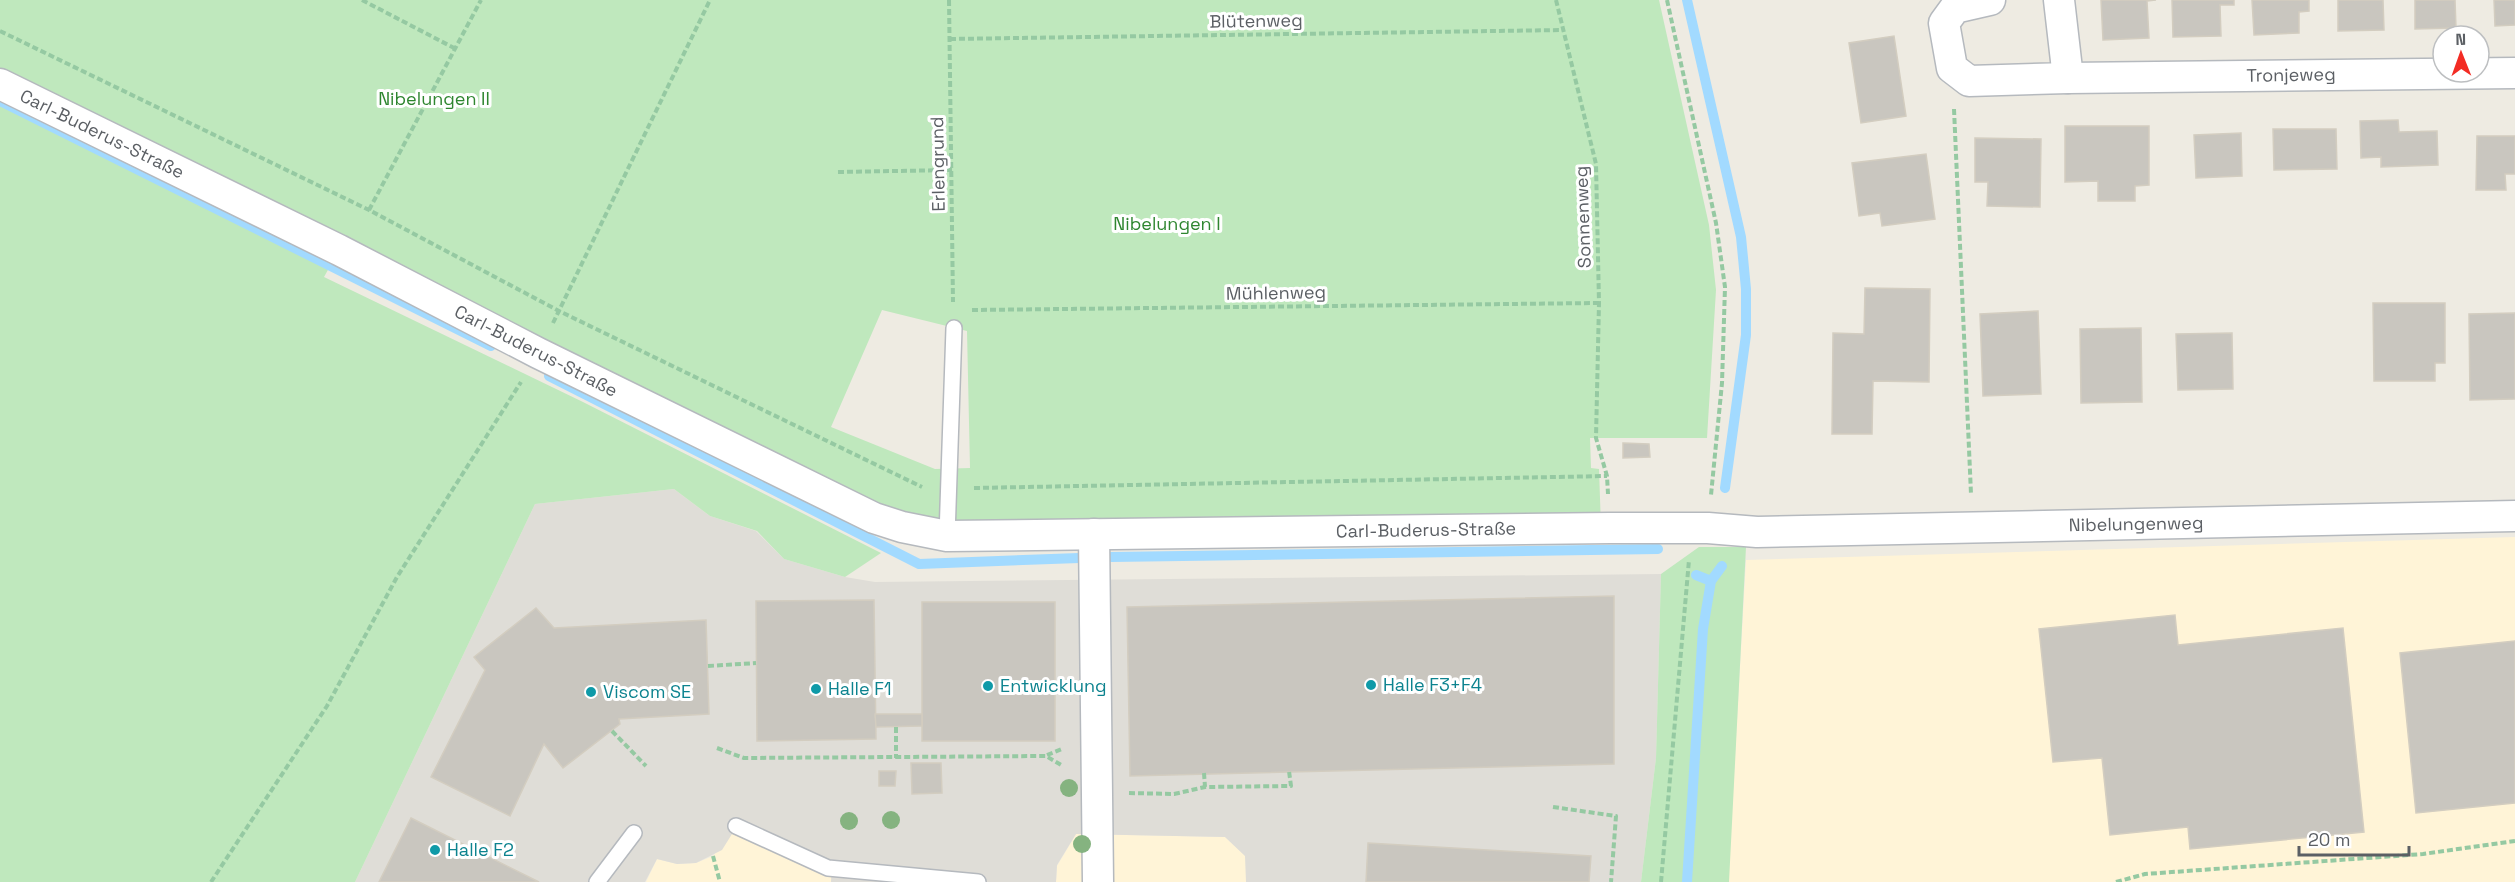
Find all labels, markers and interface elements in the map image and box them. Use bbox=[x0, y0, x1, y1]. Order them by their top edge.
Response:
street label: Blütenweg bbox=[1209, 8, 1303, 33]
north arrow bbox=[2431, 24, 2491, 84]
text: N bbox=[2455, 29, 2466, 50]
street label: Tronjeweg bbox=[2246, 62, 2336, 87]
street label: Carl-Buderus-Straße bbox=[16, 84, 188, 183]
park label: Nibelungen II bbox=[378, 87, 490, 110]
street label: Erlengrund bbox=[925, 116, 950, 212]
street label: Sonnenweg bbox=[1569, 166, 1596, 269]
park label: Nibelungen I bbox=[1113, 212, 1221, 235]
street label: Mühlenweg bbox=[1226, 280, 1326, 305]
street label: Carl-Buderus-Straße bbox=[451, 299, 622, 402]
street label: Nibelungenweg bbox=[2068, 511, 2204, 536]
street label: Carl-Buderus-Straße bbox=[1336, 516, 1516, 543]
place label: Halle F3+F4 bbox=[1383, 673, 1482, 696]
place label: Entwicklung bbox=[1000, 674, 1107, 697]
place label: Halle F1 bbox=[828, 677, 892, 700]
marker: Halle F3+F4 bbox=[1364, 678, 1378, 692]
marker: Entwicklung bbox=[981, 679, 995, 693]
place label: Viscom SE bbox=[603, 680, 691, 703]
marker: Halle F1 bbox=[809, 682, 823, 696]
marker: Viscom SE bbox=[584, 685, 598, 699]
scale bar bbox=[2299, 819, 2408, 857]
text: 20 m bbox=[2308, 828, 2351, 851]
place label: Halle F2 bbox=[447, 838, 514, 861]
marker: Halle F2 bbox=[428, 843, 442, 857]

